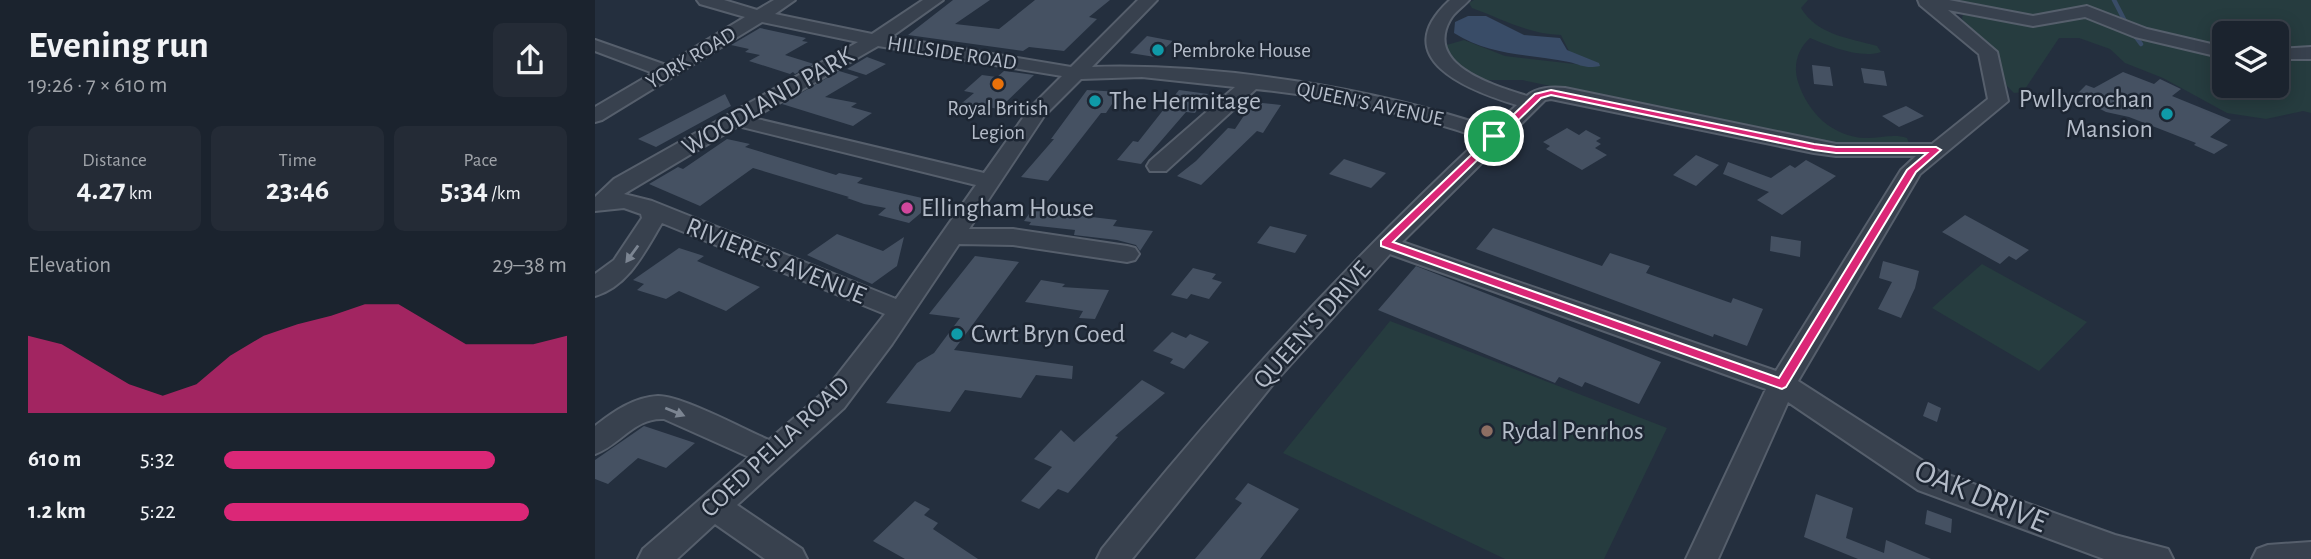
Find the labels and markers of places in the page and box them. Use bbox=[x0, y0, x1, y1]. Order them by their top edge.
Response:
place label: Pembroke House bbox=[1172, 40, 1311, 61]
marker: Pembroke House bbox=[1150, 42, 1166, 58]
marker: Royal British Legion bbox=[990, 76, 1006, 92]
place label: Pwllycrochan Mansion bbox=[2019, 86, 2153, 142]
place label: The Hermitage bbox=[1109, 88, 1261, 114]
marker: The Hermitage bbox=[1087, 93, 1103, 109]
place label: Royal British Legion bbox=[947, 98, 1049, 143]
pin bbox=[1464, 106, 1524, 166]
marker: Pwllycrochan Mansion bbox=[2159, 106, 2175, 122]
place label: Ellingham House bbox=[921, 195, 1094, 221]
marker: Ellingham House bbox=[899, 200, 915, 216]
place label: Cwrt Bryn Coed bbox=[971, 321, 1125, 347]
marker: Cwrt Bryn Coed bbox=[949, 326, 965, 342]
place label: Rydal Penrhos bbox=[1501, 418, 1644, 444]
marker: Rydal Penrhos bbox=[1479, 423, 1495, 439]

